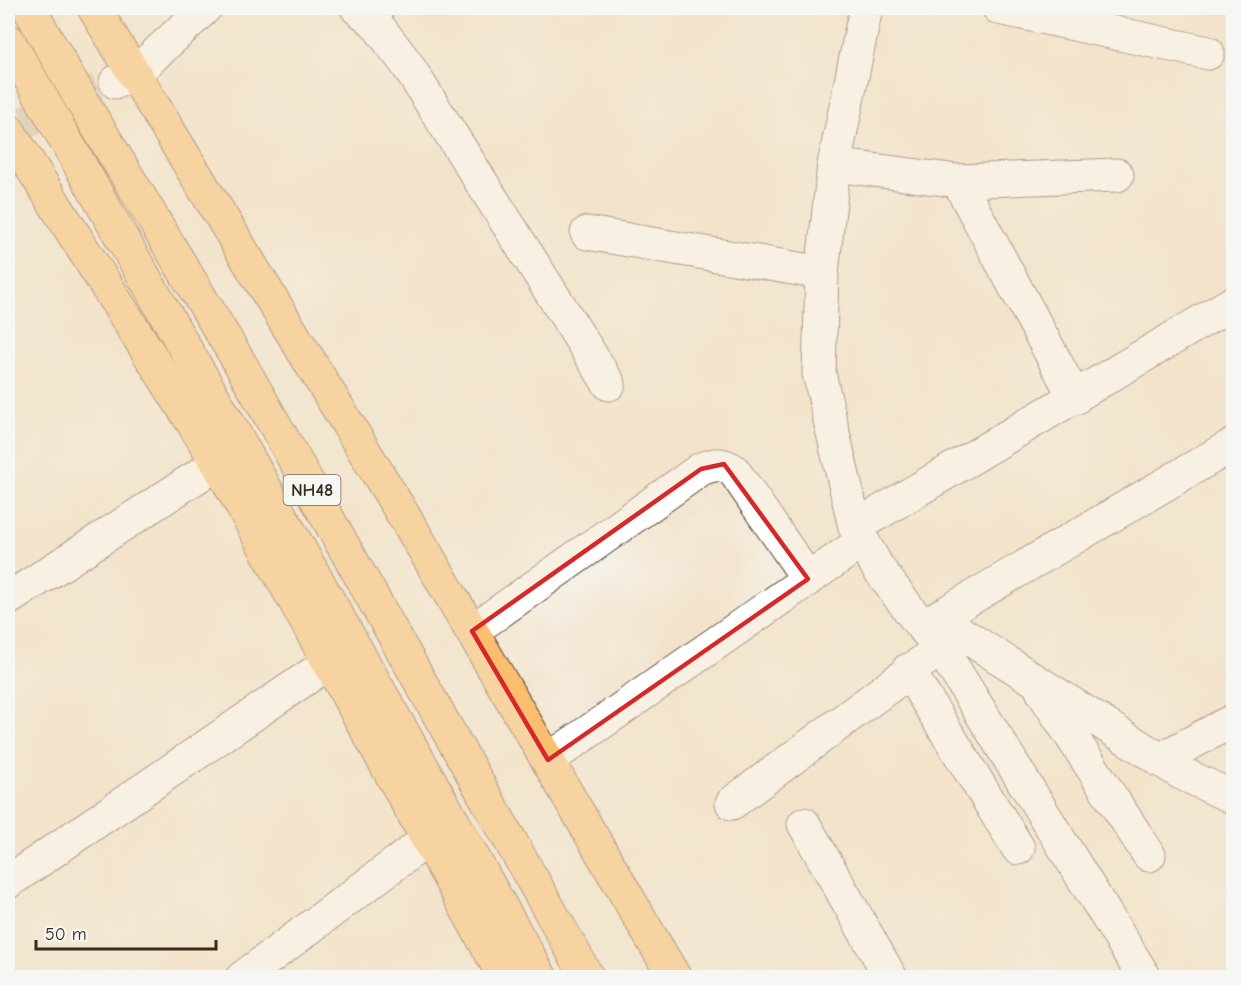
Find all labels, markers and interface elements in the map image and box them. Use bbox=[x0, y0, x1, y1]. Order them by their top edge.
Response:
road number: NH48 bbox=[284, 475, 340, 505]
scale bar bbox=[36, 913, 216, 951]
text: 50 m bbox=[45, 924, 87, 945]

